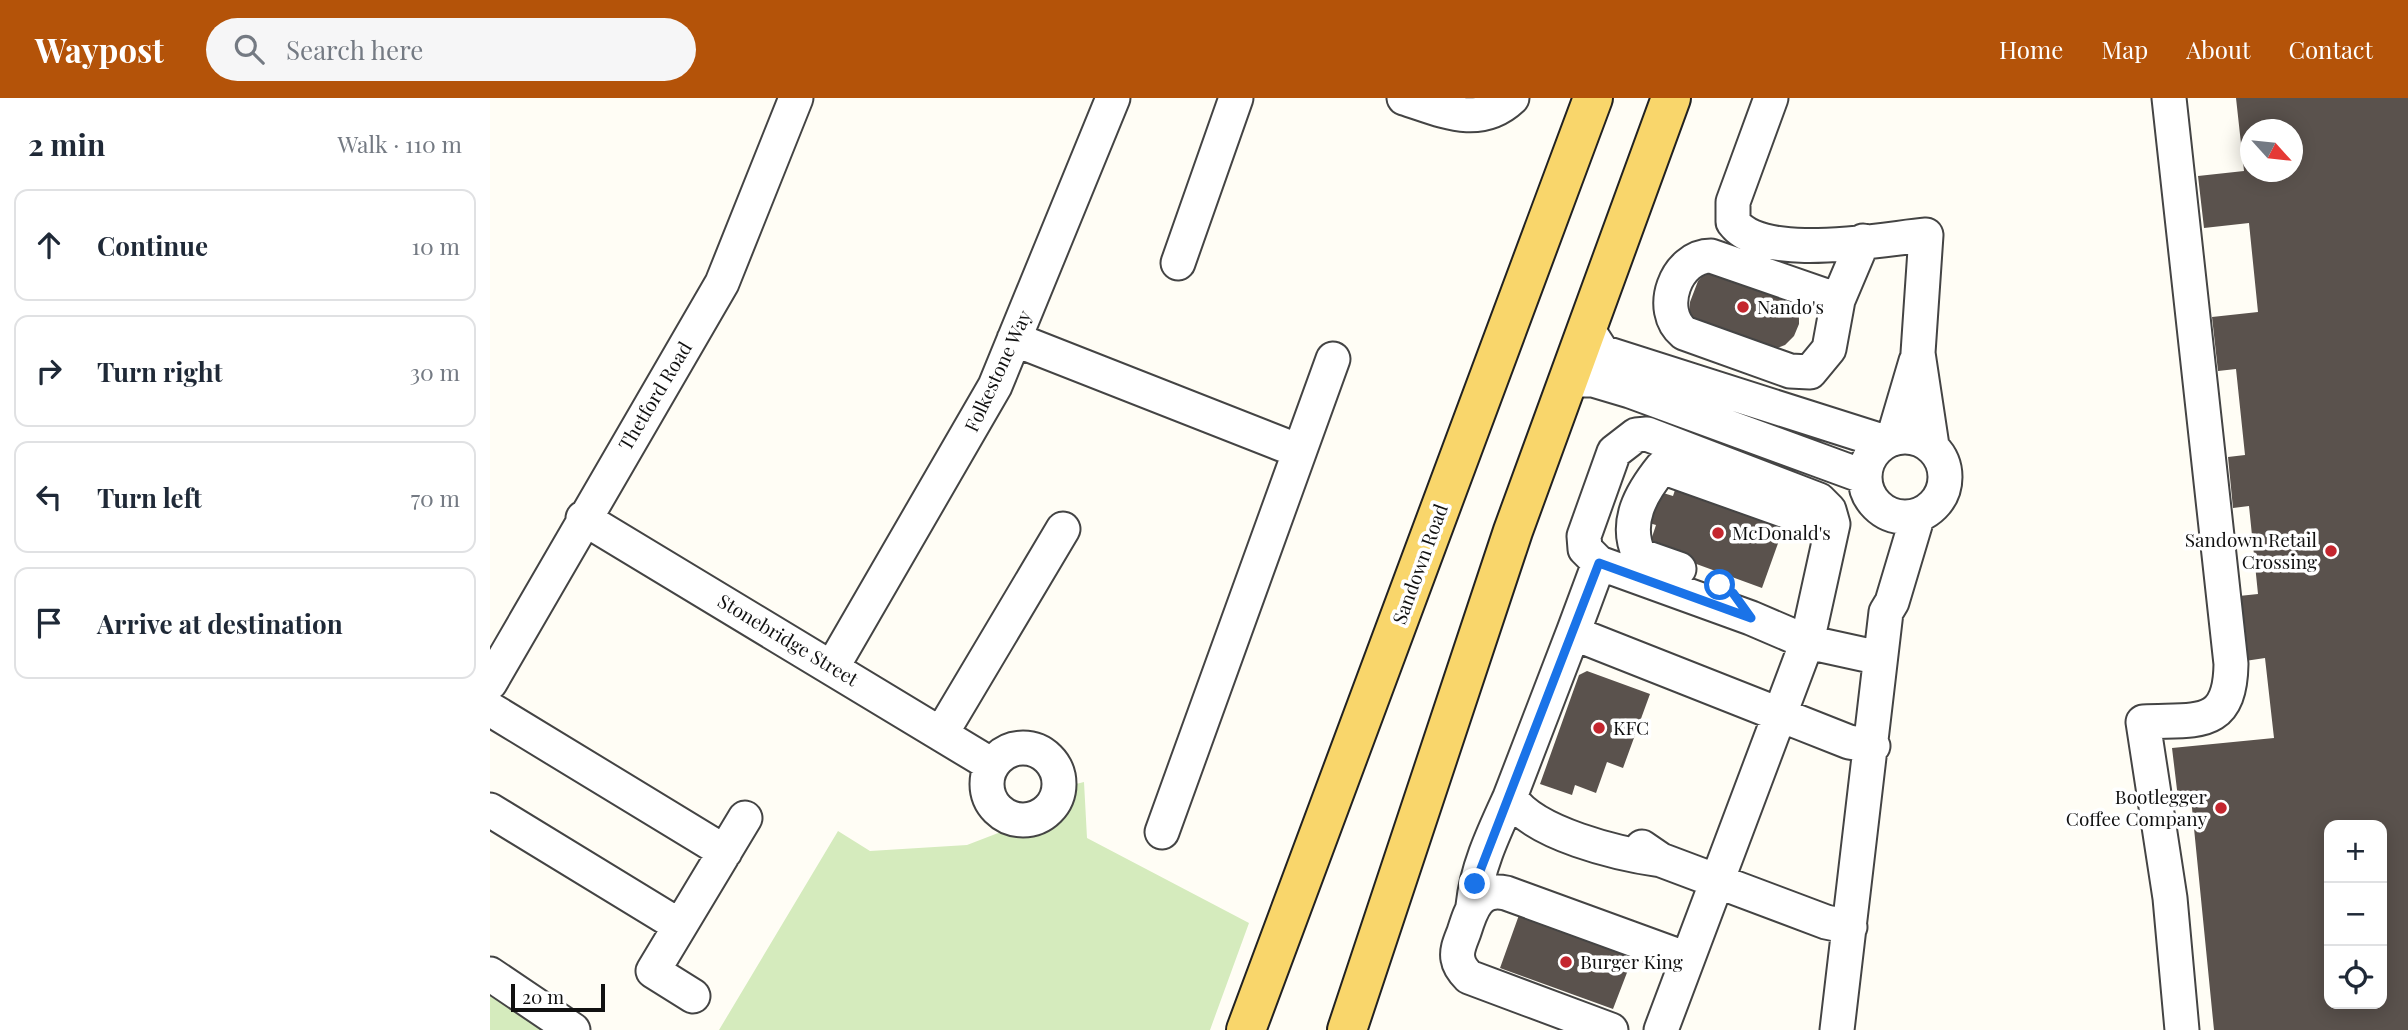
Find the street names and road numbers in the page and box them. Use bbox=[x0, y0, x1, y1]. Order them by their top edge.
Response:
street label: Folkestone Way bbox=[958, 305, 1037, 436]
street label: Thetford Road bbox=[611, 336, 697, 455]
street label: Sandown Road bbox=[1385, 500, 1453, 627]
street label: Stonebridge Street bbox=[714, 587, 864, 691]

